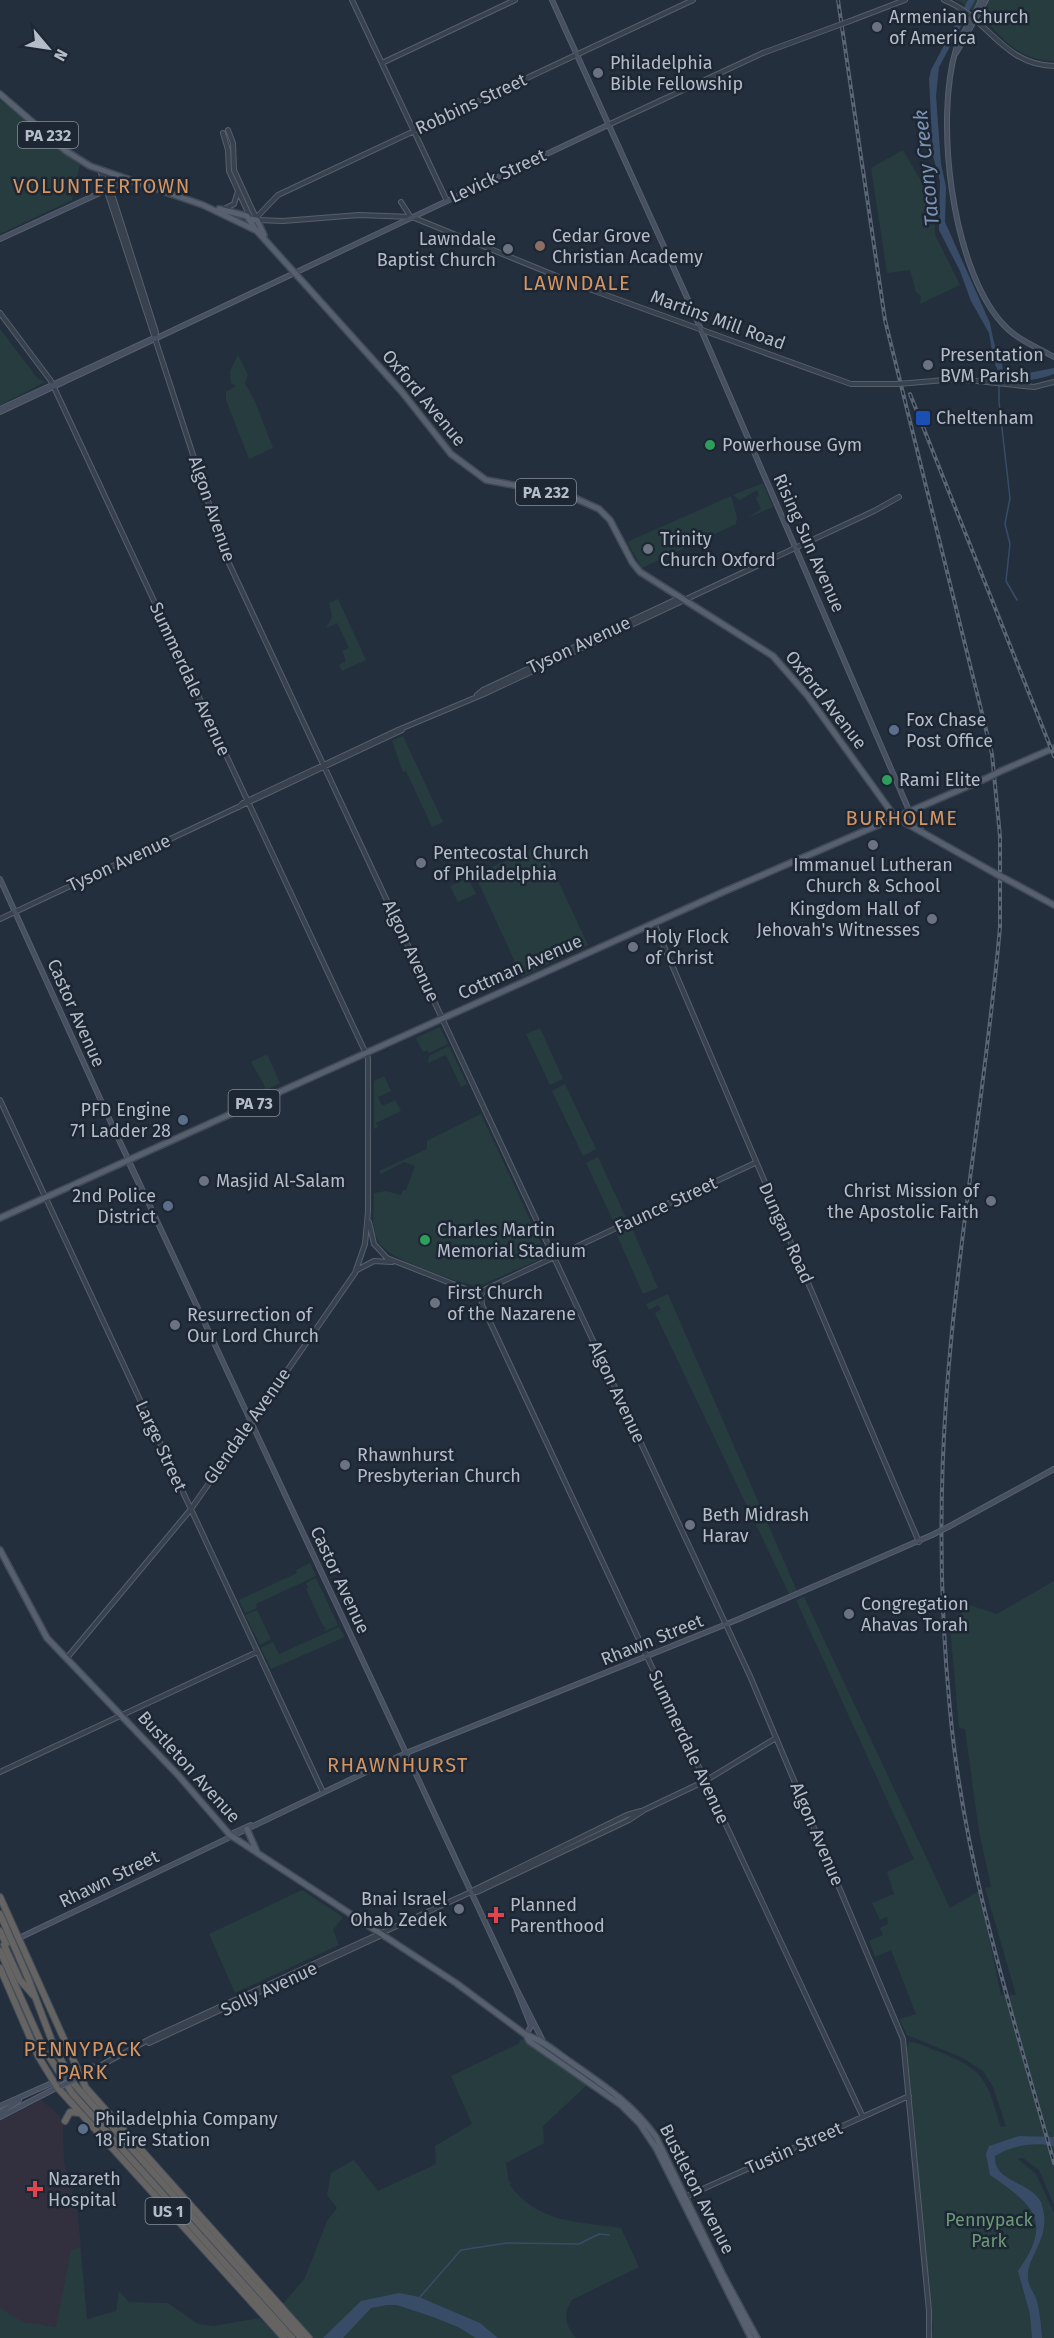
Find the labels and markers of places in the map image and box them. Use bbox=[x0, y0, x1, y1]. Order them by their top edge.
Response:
place label: Armenian Church of America bbox=[889, 6, 1029, 49]
marker: Armenian Church of America bbox=[870, 20, 884, 34]
place label: Philadelphia Bible Fellowship bbox=[610, 52, 743, 95]
marker: Philadelphia Bible Fellowship bbox=[591, 66, 605, 80]
place label: Cedar Grove Christian Academy bbox=[552, 225, 703, 268]
place label: Lawndale Baptist Church bbox=[377, 228, 496, 271]
marker: Cedar Grove Christian Academy bbox=[533, 239, 547, 253]
marker: Lawndale Baptist Church bbox=[501, 242, 515, 256]
place label: Presentation BVM Parish bbox=[940, 344, 1044, 387]
marker: Presentation BVM Parish bbox=[921, 358, 935, 372]
place label: Cheltenham bbox=[936, 407, 1034, 429]
marker: Cheltenham bbox=[914, 409, 932, 427]
place label: Powerhouse Gym bbox=[722, 434, 862, 456]
marker: Powerhouse Gym bbox=[703, 438, 717, 452]
place label: Trinity Church Oxford bbox=[660, 528, 776, 571]
marker: Trinity Church Oxford bbox=[641, 542, 655, 556]
place label: Fox Chase Post Office bbox=[906, 709, 993, 752]
marker: Fox Chase Post Office bbox=[887, 723, 901, 737]
place label: Rami Elite bbox=[899, 769, 981, 791]
marker: Rami Elite bbox=[880, 773, 894, 787]
marker: Immanuel Lutheran Church & School bbox=[866, 838, 880, 852]
place label: Pentecostal Church of Philadelphia bbox=[433, 842, 589, 885]
place label: Immanuel Lutheran Church & School bbox=[793, 854, 953, 897]
marker: Pentecostal Church of Philadelphia bbox=[414, 856, 428, 870]
place label: Kingdom Hall of Jehovah's Witnesses bbox=[756, 898, 922, 941]
marker: Kingdom Hall of Jehovah's Witnesses bbox=[925, 912, 939, 926]
place label: Holy Flock of Christ bbox=[645, 926, 729, 969]
marker: Holy Flock of Christ bbox=[626, 940, 640, 954]
place label: PFD Engine 71 Ladder 28 bbox=[70, 1099, 171, 1142]
marker: PFD Engine 71 Ladder 28 bbox=[176, 1113, 190, 1127]
place label: Masjid Al-Salam bbox=[216, 1170, 345, 1192]
marker: Masjid Al-Salam bbox=[197, 1174, 211, 1188]
place label: Christ Mission of the Apostolic Faith bbox=[827, 1180, 981, 1223]
place label: 2nd Police District bbox=[72, 1185, 156, 1228]
marker: Christ Mission of the Apostolic Faith bbox=[984, 1194, 998, 1208]
marker: 2nd Police District bbox=[161, 1199, 175, 1213]
place label: Charles Martin Memorial Stadium bbox=[437, 1219, 586, 1262]
marker: Charles Martin Memorial Stadium bbox=[418, 1233, 432, 1247]
place label: First Church of the Nazarene bbox=[447, 1282, 576, 1325]
marker: First Church of the Nazarene bbox=[428, 1296, 442, 1310]
place label: Resurrection of Our Lord Church bbox=[187, 1304, 319, 1347]
marker: Resurrection of Our Lord Church bbox=[168, 1318, 182, 1332]
place label: Rhawnhurst Presbyterian Church bbox=[357, 1444, 521, 1487]
marker: Rhawnhurst Presbyterian Church bbox=[338, 1458, 352, 1472]
place label: Beth Midrash Harav bbox=[702, 1504, 809, 1547]
marker: Beth Midrash Harav bbox=[683, 1518, 697, 1532]
place label: Congregation Ahavas Torah bbox=[861, 1593, 969, 1636]
marker: Congregation Ahavas Torah bbox=[842, 1607, 856, 1621]
place label: Bnai Israel Ohab Zedek bbox=[350, 1888, 448, 1931]
place label: Planned Parenthood bbox=[510, 1894, 605, 1937]
marker: Bnai Israel Ohab Zedek bbox=[452, 1902, 466, 1916]
marker: Planned Parenthood bbox=[487, 1906, 505, 1924]
place label: Philadelphia Company 18 Fire Station bbox=[95, 2108, 278, 2151]
marker: Philadelphia Company 18 Fire Station bbox=[76, 2122, 90, 2136]
place label: Nazareth Hospital bbox=[48, 2168, 121, 2211]
marker: Nazareth Hospital bbox=[26, 2180, 44, 2198]

